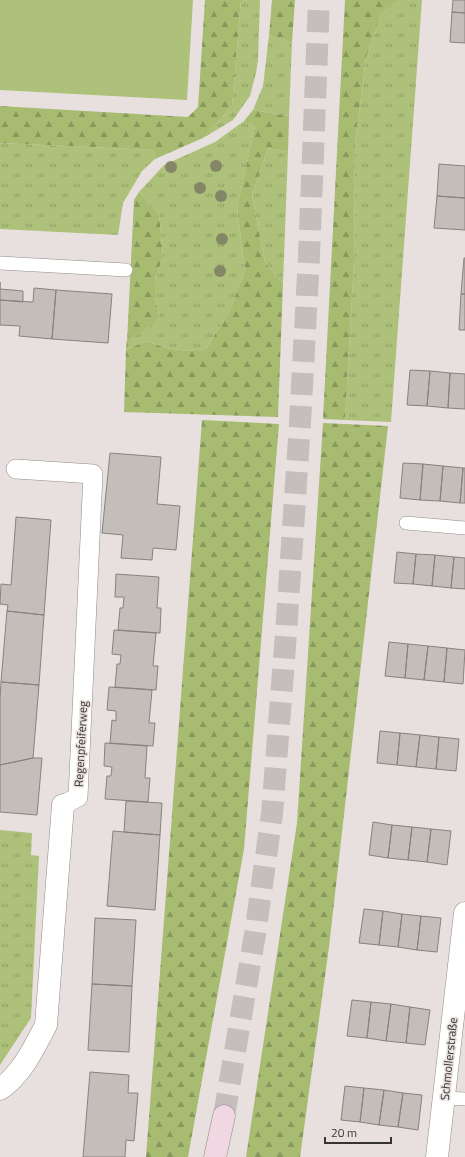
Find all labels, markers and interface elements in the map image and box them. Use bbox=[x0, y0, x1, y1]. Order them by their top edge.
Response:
street label: Regenpfeiferweg bbox=[69, 700, 92, 788]
street label: Schmollerstraße bbox=[435, 1017, 462, 1101]
scale bar bbox=[325, 1119, 391, 1145]
text: 20 m bbox=[331, 1123, 357, 1142]

